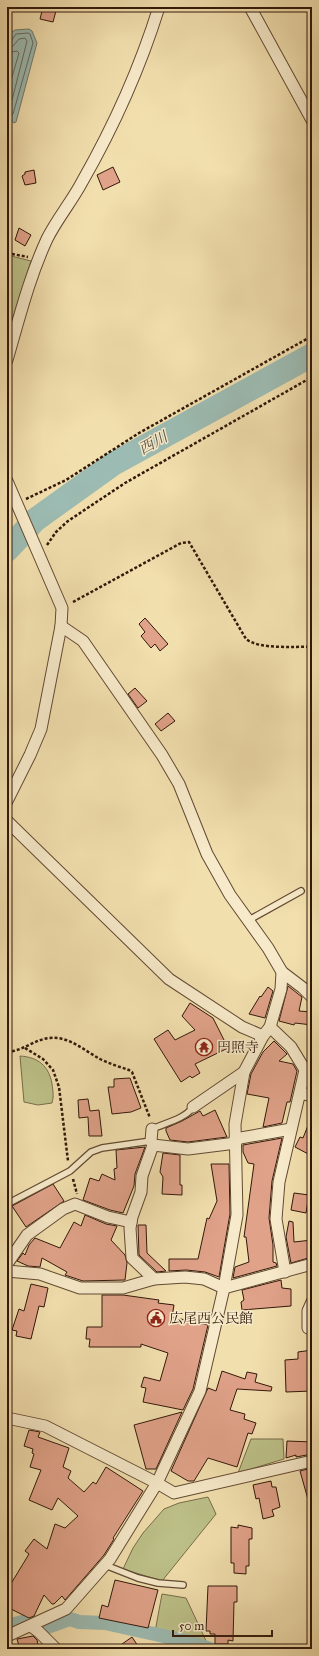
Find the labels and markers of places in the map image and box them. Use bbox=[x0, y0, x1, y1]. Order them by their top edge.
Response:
temple icon: 円照寺 bbox=[194, 1037, 214, 1057]
place label: 円照寺 bbox=[217, 1039, 259, 1056]
public building icon: 広尾西公民館 bbox=[146, 1308, 166, 1328]
place label: 広尾西公民館 bbox=[169, 1310, 253, 1327]

